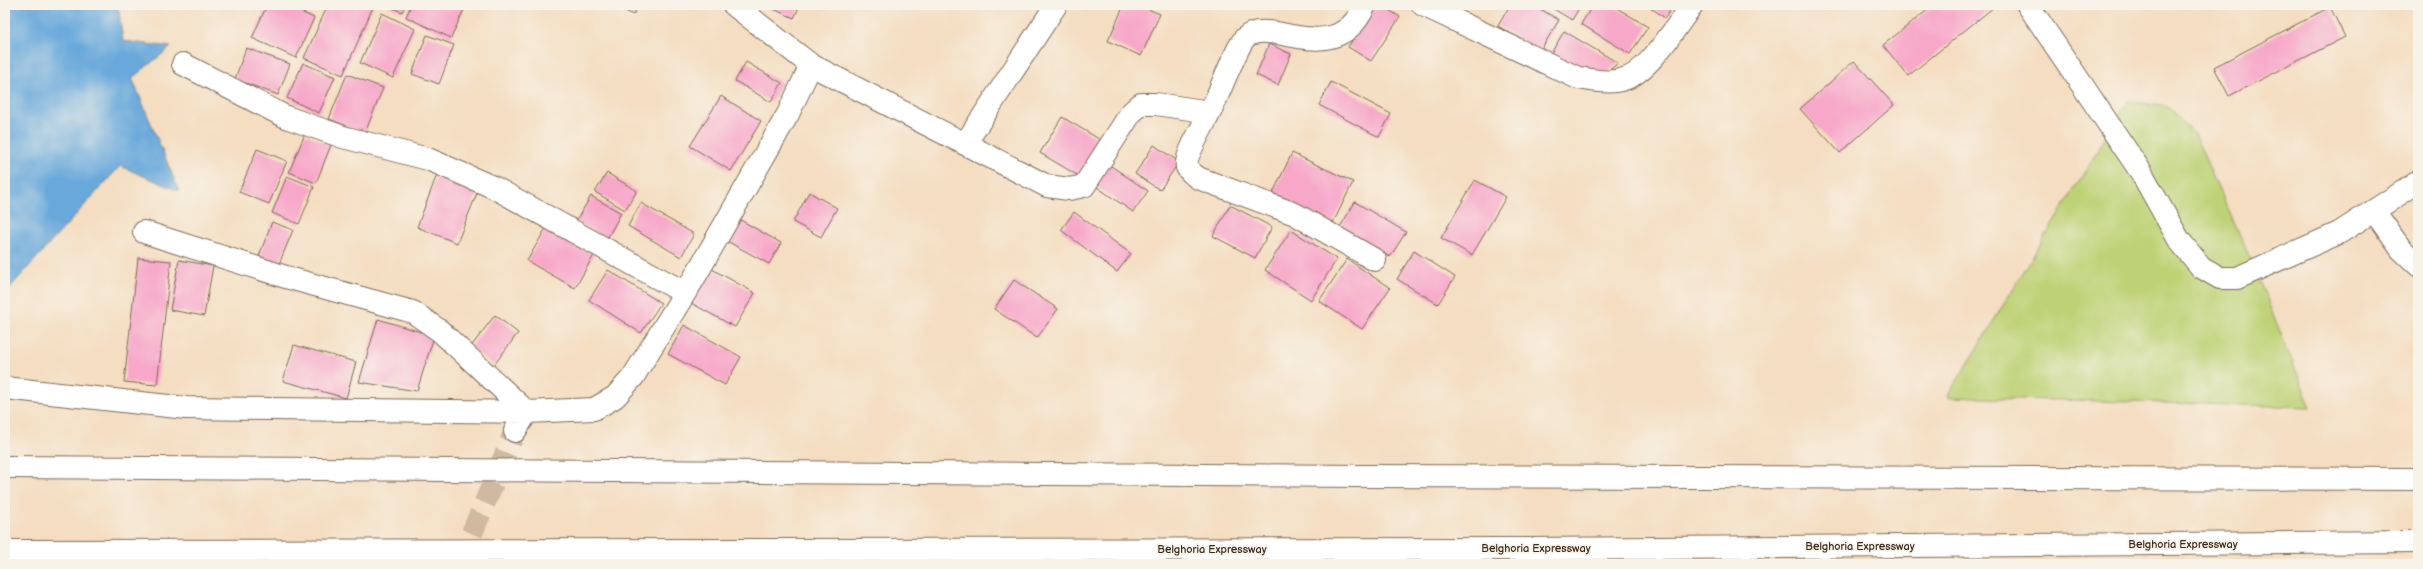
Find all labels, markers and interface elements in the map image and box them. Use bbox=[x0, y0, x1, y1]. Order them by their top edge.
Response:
street label: Belghoria Expressway bbox=[2128, 538, 2238, 551]
street label: Belghoria Expressway bbox=[1805, 540, 1915, 553]
street label: Belghoria Expressway bbox=[1481, 542, 1591, 555]
street label: Belghoria Expressway bbox=[1157, 543, 1267, 556]

